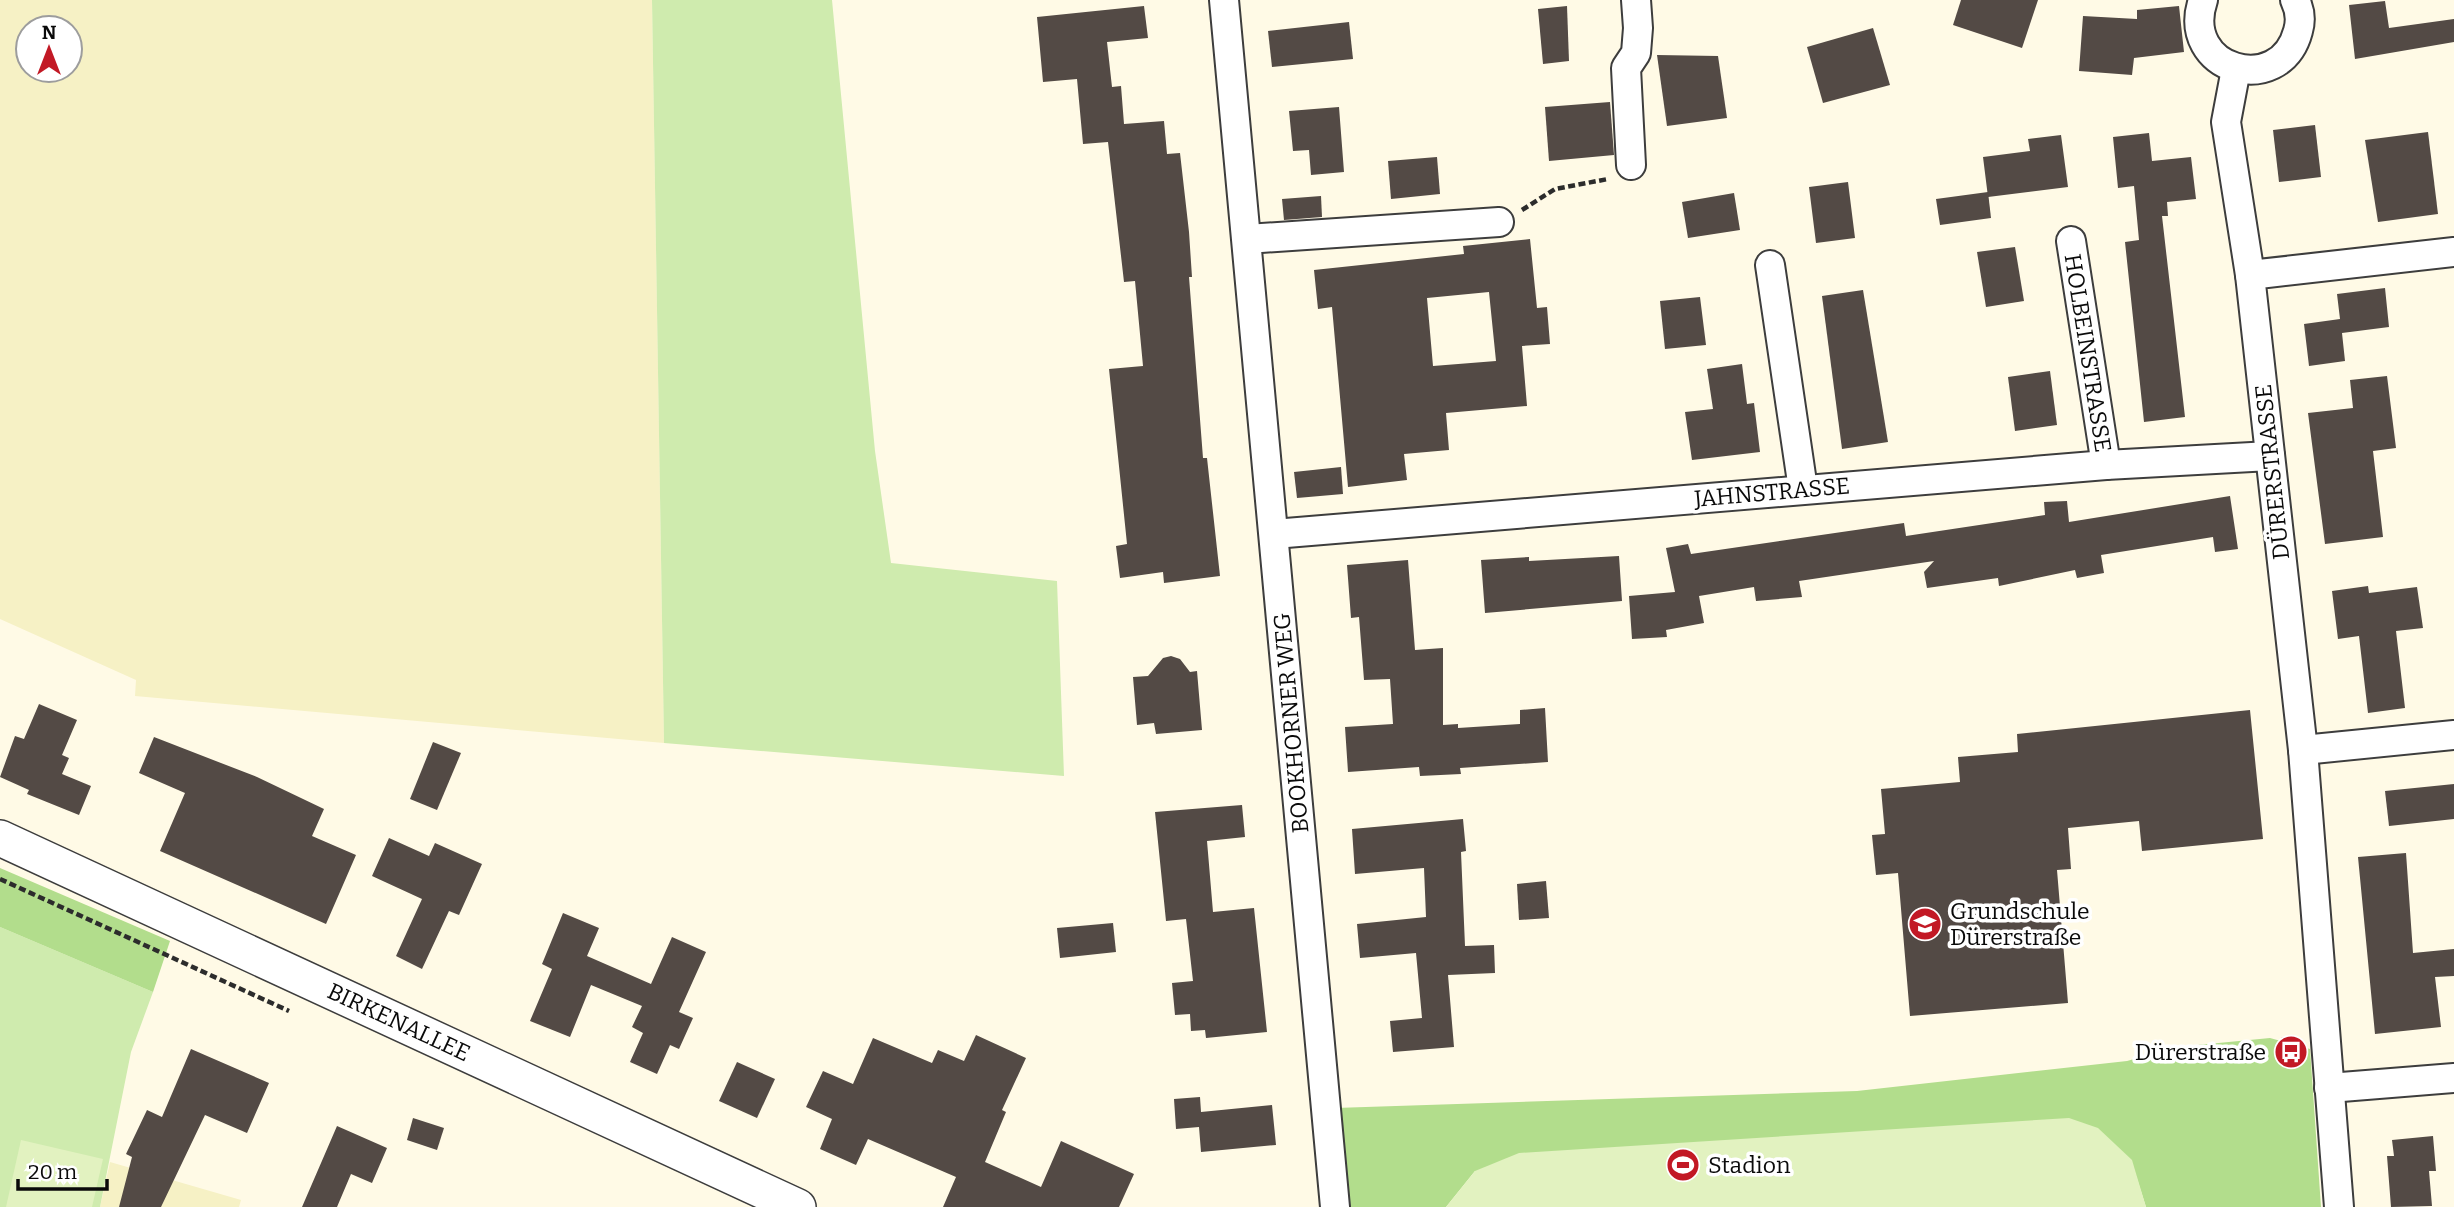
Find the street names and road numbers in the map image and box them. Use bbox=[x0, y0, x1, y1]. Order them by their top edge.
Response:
street label: HOLBEINSTRASSE bbox=[2058, 252, 2118, 454]
street label: DÜRERSTRASSE bbox=[2249, 383, 2295, 561]
street label: JAHNSTRASSE bbox=[1692, 471, 1851, 513]
street label: BOOKHORNER WEG bbox=[1267, 612, 1315, 834]
street label: BIRKENALLEE bbox=[323, 977, 475, 1067]

